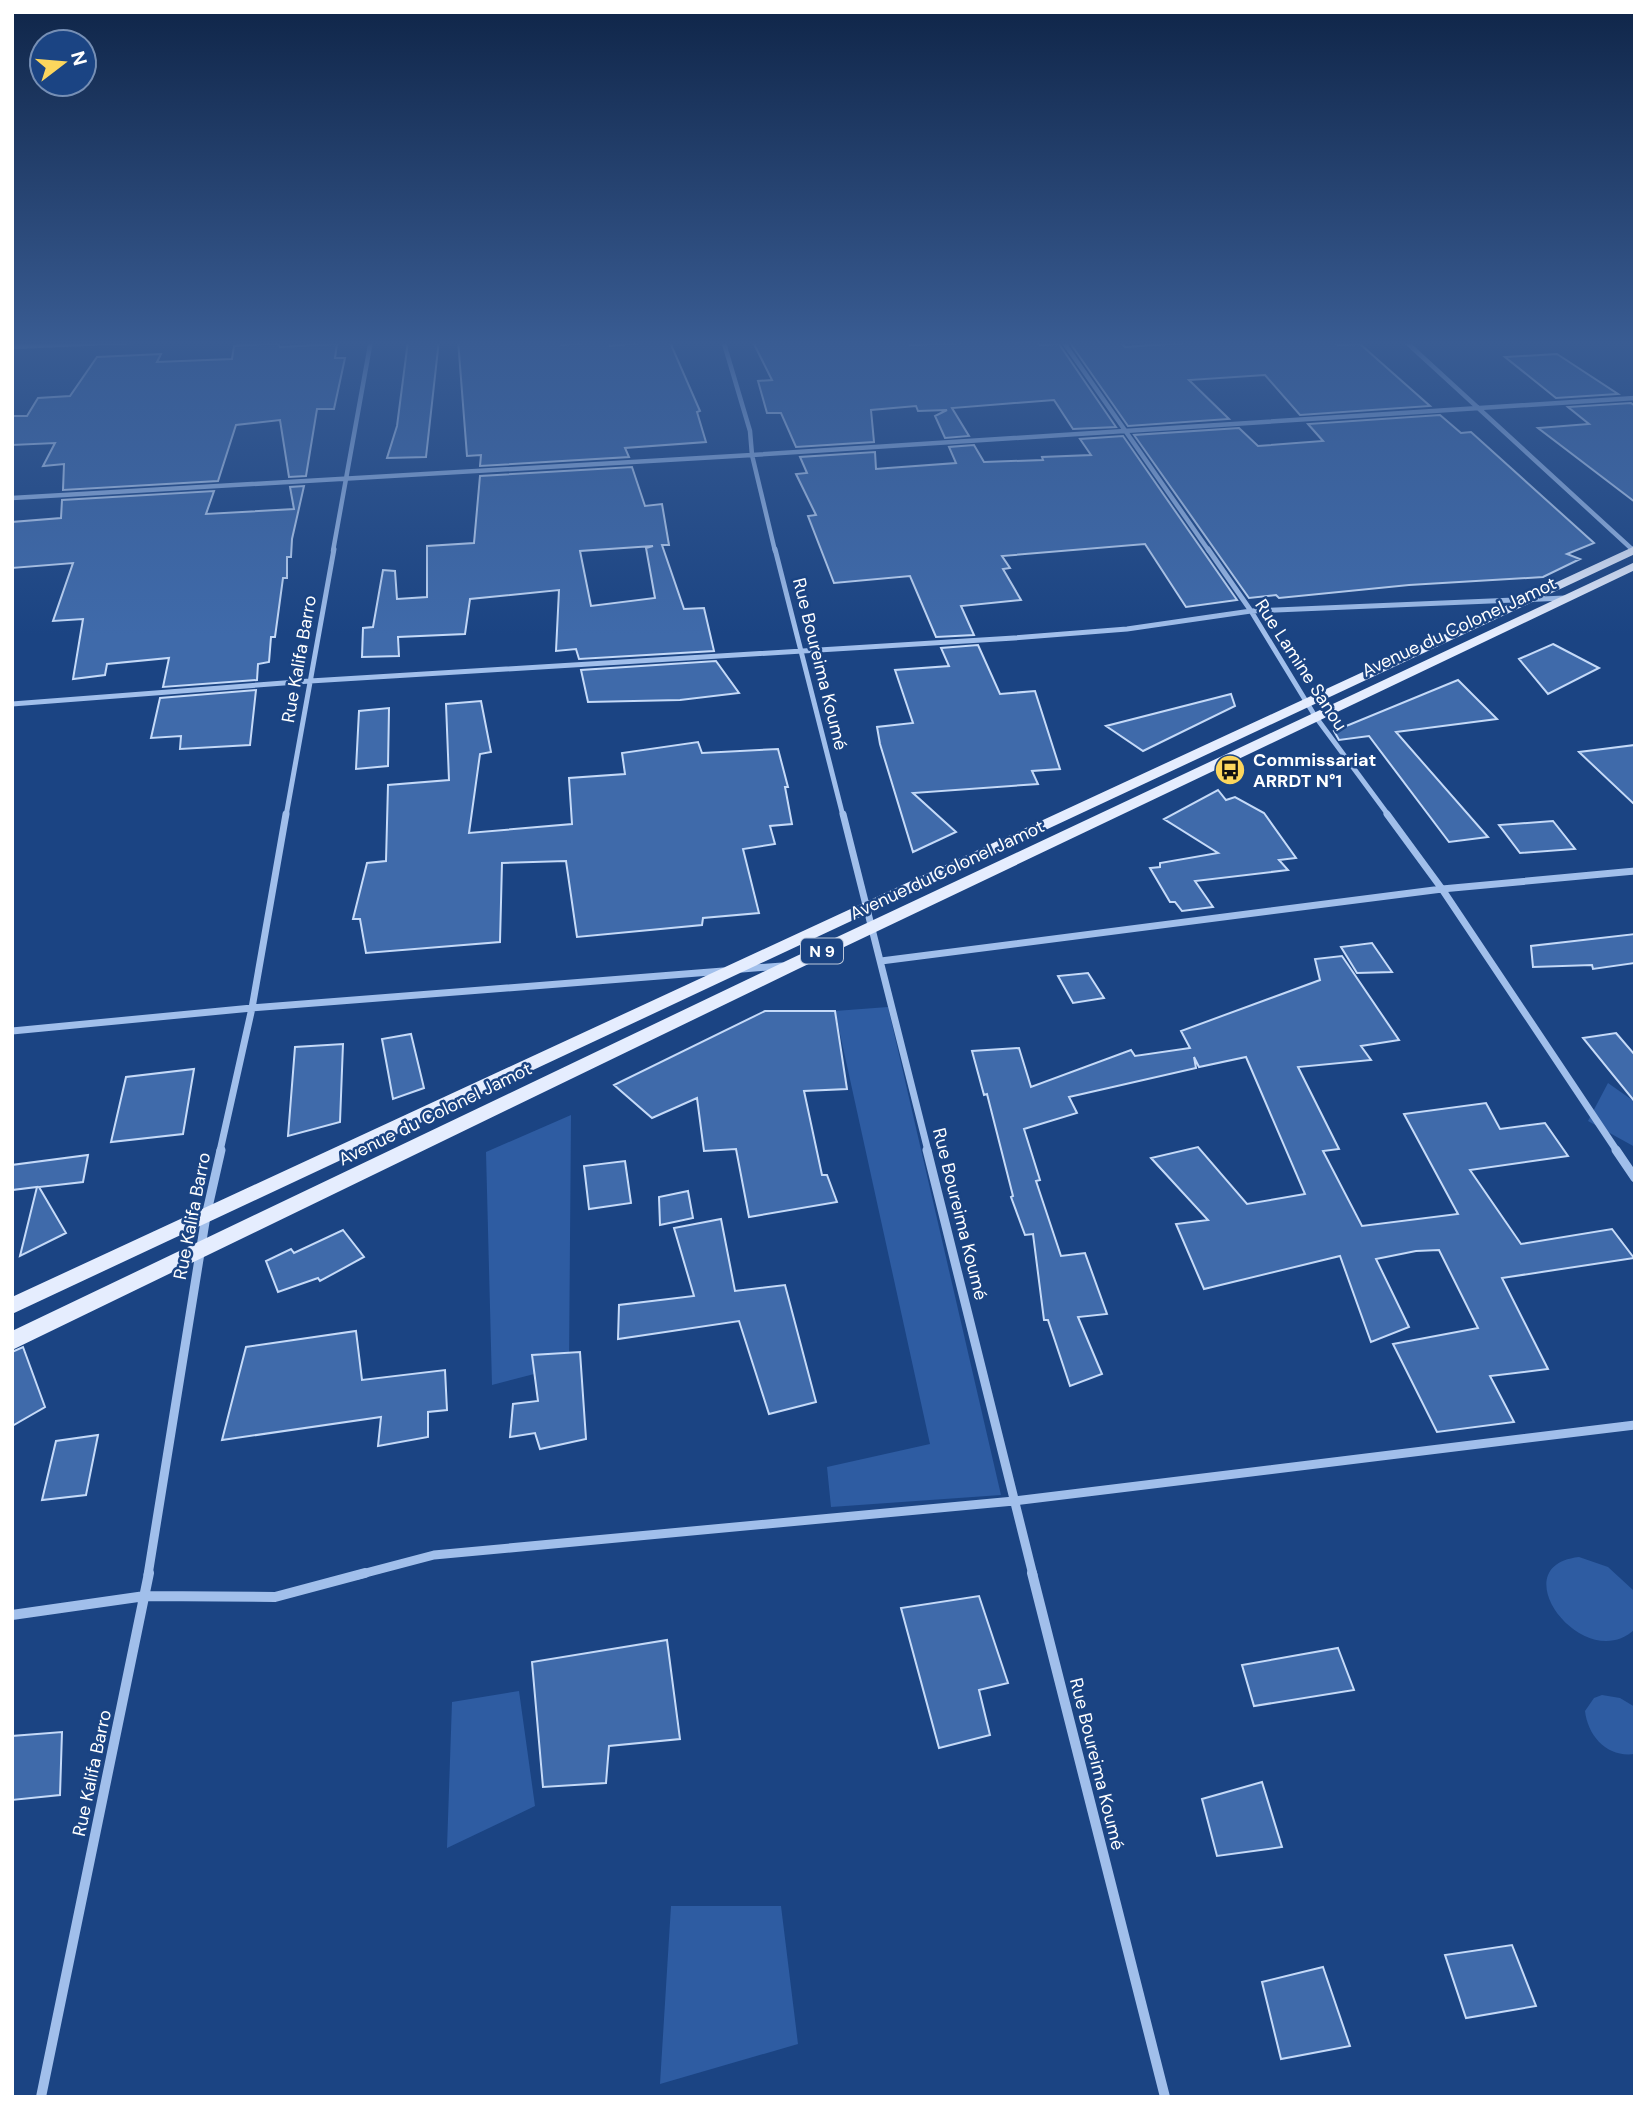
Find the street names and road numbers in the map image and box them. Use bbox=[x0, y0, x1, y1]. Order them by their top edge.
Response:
street label: Avenue du Colonel Jamot bbox=[1358, 571, 1560, 683]
street label: Rue Boureima Koumé bbox=[787, 575, 853, 753]
street label: Rue Kalifa Barro bbox=[276, 593, 322, 725]
street label: Rue Lamine Sanou bbox=[1249, 594, 1353, 736]
street label: Avenue du Colonel Jamot bbox=[846, 814, 1048, 926]
road number: N 9 bbox=[801, 939, 843, 964]
street label: Avenue du Colonel Jamot bbox=[334, 1057, 536, 1171]
street label: Rue Boureima Koumé bbox=[927, 1125, 993, 1303]
street label: Rue Kalifa Barro bbox=[168, 1150, 216, 1282]
street label: Rue Boureima Koumé bbox=[1064, 1675, 1130, 1853]
street label: Rue Kalifa Barro bbox=[67, 1707, 117, 1839]

